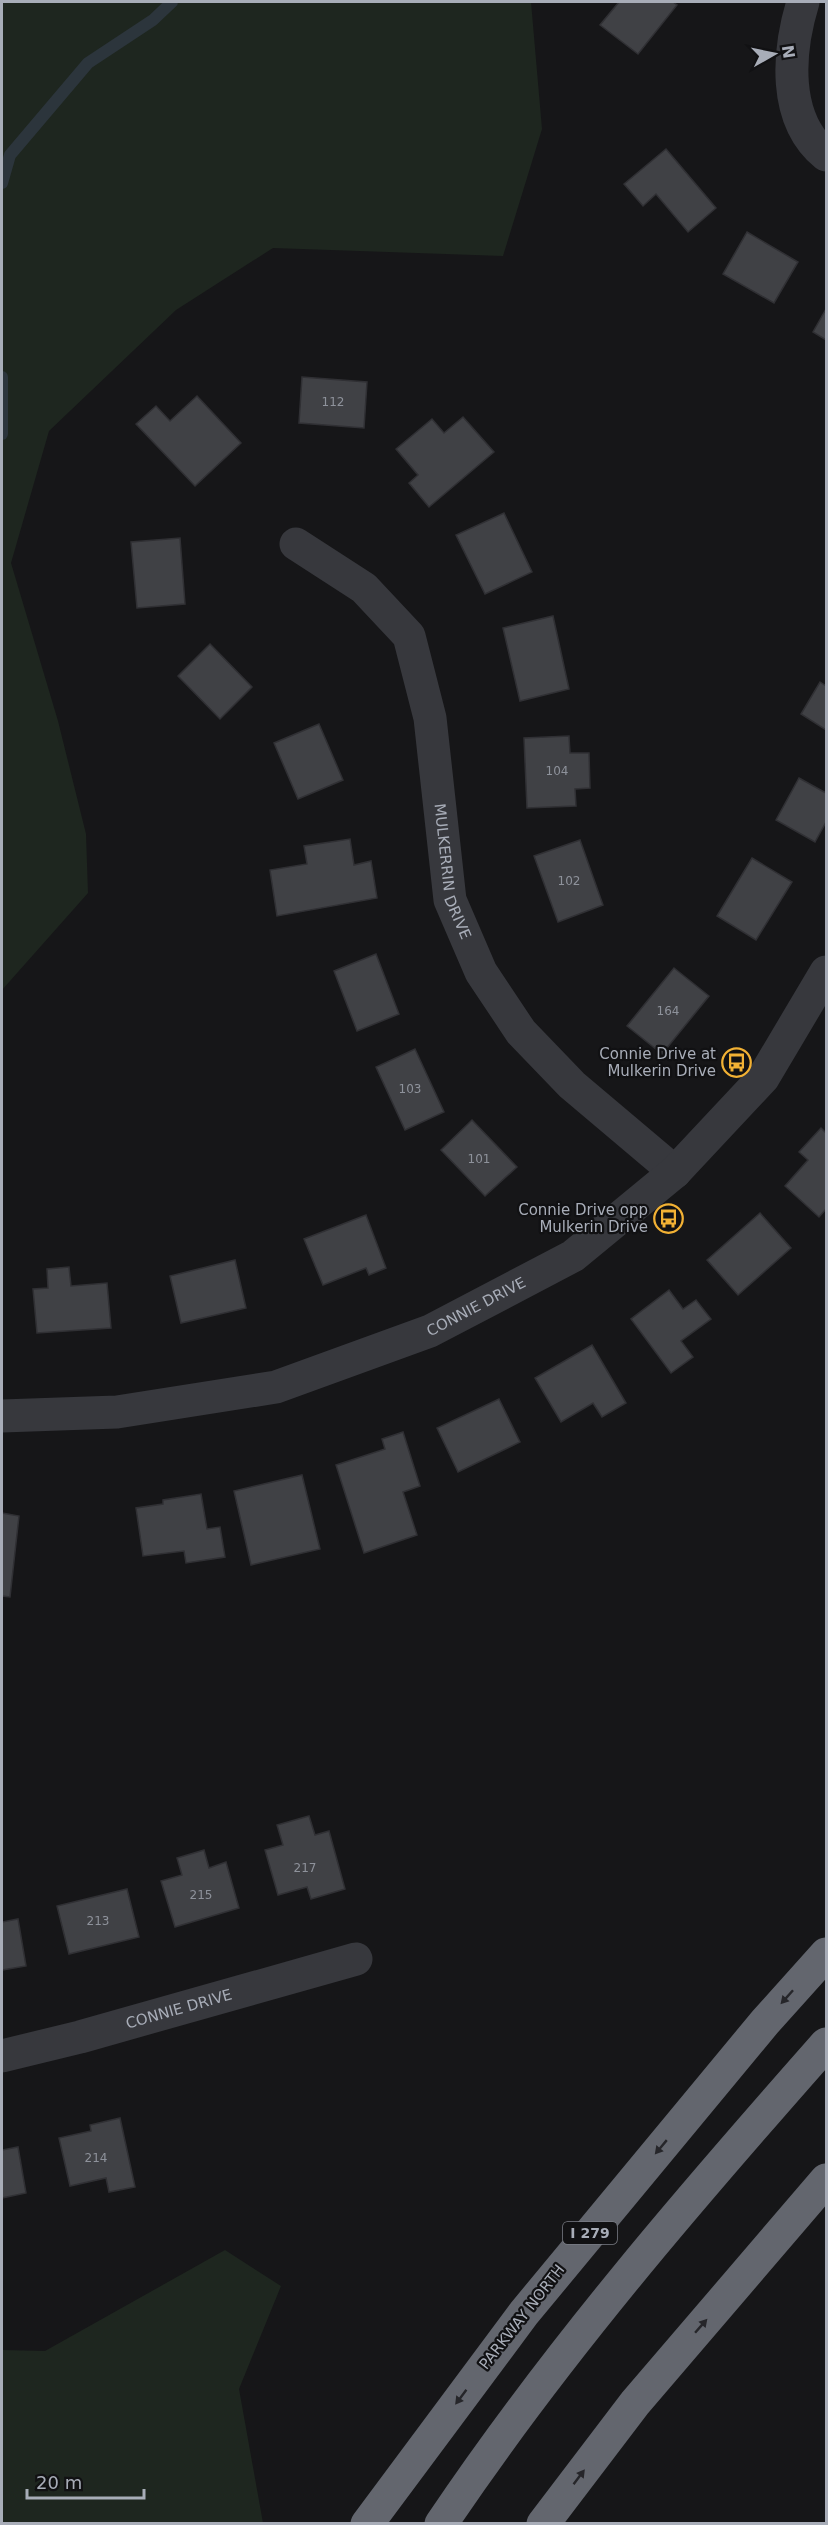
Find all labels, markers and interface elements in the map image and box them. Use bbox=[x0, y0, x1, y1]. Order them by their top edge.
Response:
north arrow bbox=[744, 24, 804, 84]
text: N bbox=[778, 44, 799, 60]
house number: 112 bbox=[322, 395, 344, 409]
house number: 104 bbox=[546, 764, 568, 778]
street label: MULKERRIN DRIVE bbox=[430, 802, 475, 942]
house number: 102 bbox=[558, 874, 580, 888]
house number: 164 bbox=[657, 1004, 679, 1018]
place label: Connie Drive at Mulkerin Drive bbox=[599, 1045, 716, 1080]
bus stop icon: Connie Drive at Mulkerin Drive bbox=[721, 1047, 753, 1079]
house number: 103 bbox=[399, 1082, 421, 1096]
house number: 101 bbox=[468, 1152, 490, 1166]
place label: Connie Drive opp Mulkerin Drive bbox=[518, 1201, 648, 1236]
bus stop icon: Connie Drive opp Mulkerin Drive bbox=[653, 1203, 685, 1235]
street label: CONNIE DRIVE bbox=[423, 1273, 529, 1340]
house number: 217 bbox=[294, 1861, 316, 1875]
house number: 215 bbox=[190, 1888, 212, 1902]
house number: 213 bbox=[87, 1914, 109, 1928]
street label: CONNIE DRIVE bbox=[124, 1985, 234, 2033]
one-way arrow bbox=[780, 1990, 794, 2005]
one-way arrow bbox=[656, 2139, 668, 2154]
house number: 214 bbox=[85, 2151, 107, 2165]
road number: I 279 bbox=[563, 2222, 617, 2244]
street label: PARKWAY NORTH bbox=[476, 2261, 568, 2373]
one-way arrow bbox=[694, 2318, 708, 2333]
one-way arrow bbox=[455, 2389, 467, 2405]
scale bar bbox=[27, 2462, 144, 2500]
one-way arrow bbox=[572, 2469, 585, 2485]
text: 20 m bbox=[36, 2472, 82, 2493]

